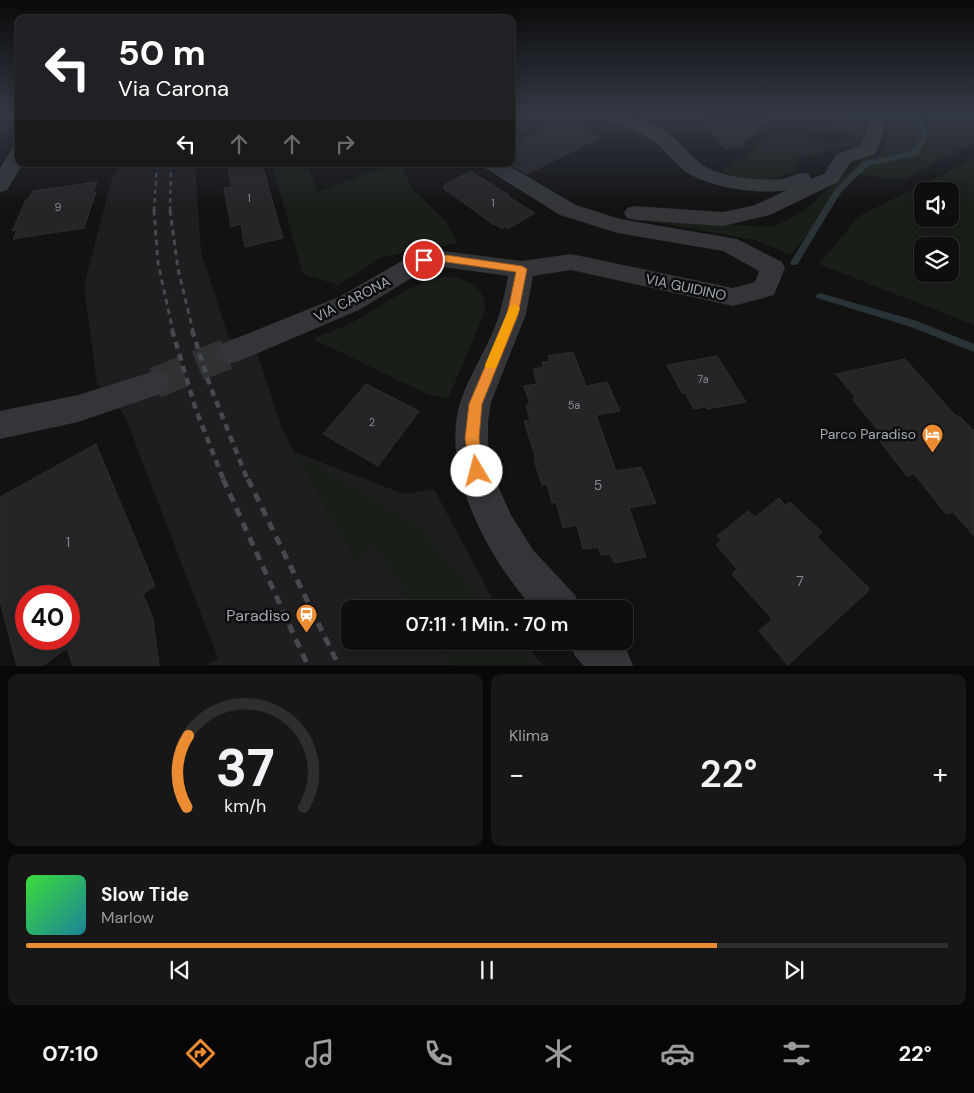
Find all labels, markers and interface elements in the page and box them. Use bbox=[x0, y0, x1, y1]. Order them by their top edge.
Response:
text: 50 m bbox=[118, 30, 206, 76]
icon: left bbox=[35, 35, 100, 100]
text: Via Carona bbox=[118, 74, 229, 103]
icon: left bbox=[172, 130, 200, 158]
icon: ahead bbox=[225, 130, 253, 158]
icon: ahead bbox=[278, 130, 306, 158]
icon: right bbox=[331, 130, 359, 158]
map controls bbox=[914, 182, 959, 282]
button: sound bbox=[914, 182, 959, 227]
house number: 1 bbox=[247, 191, 251, 205]
house number: 1 bbox=[491, 196, 495, 210]
house number: 9 bbox=[55, 200, 62, 214]
button: layers bbox=[914, 237, 959, 282]
pin bbox=[403, 239, 445, 281]
icon: arrive bbox=[410, 246, 438, 274]
street label: VIA GUIDINO bbox=[644, 270, 728, 304]
street label: VIA CARONA bbox=[311, 272, 393, 326]
house number: 7a bbox=[697, 372, 709, 386]
house number: 5a bbox=[568, 398, 580, 412]
house number: 2 bbox=[369, 415, 375, 429]
hotel icon: Parco Paradiso bbox=[920, 422, 944, 453]
place label: Parco Paradiso bbox=[820, 425, 916, 443]
position arrow bbox=[450, 444, 502, 496]
house number: 5 bbox=[594, 476, 602, 494]
house number: 1 bbox=[66, 533, 70, 551]
house number: 7 bbox=[796, 572, 804, 590]
speed limit sign: 40 bbox=[15, 585, 80, 650]
station icon: Paradiso bbox=[294, 603, 318, 634]
place label: Paradiso bbox=[226, 605, 290, 626]
text: 07:11 · 1 Min. · 70 m bbox=[406, 612, 568, 637]
text: Klima bbox=[509, 725, 549, 746]
text: 37 bbox=[216, 734, 275, 802]
text: 22° bbox=[700, 749, 757, 799]
text: − bbox=[509, 756, 524, 793]
text: + bbox=[933, 756, 948, 793]
text: km/h bbox=[224, 794, 267, 818]
text: Slow Tide bbox=[101, 882, 189, 907]
text: Marlow bbox=[101, 907, 154, 928]
icon: previous bbox=[166, 956, 194, 984]
icon: pause bbox=[473, 956, 501, 984]
icon: next bbox=[780, 956, 808, 984]
icon: directions bbox=[183, 1036, 218, 1071]
icon: music bbox=[302, 1036, 337, 1071]
icon: phone bbox=[421, 1036, 456, 1071]
icon: climate bbox=[541, 1036, 576, 1071]
icon: car bbox=[660, 1036, 695, 1071]
icon: filters bbox=[779, 1036, 814, 1071]
text: 07:10 bbox=[42, 1039, 98, 1068]
text: 22° bbox=[898, 1039, 932, 1068]

